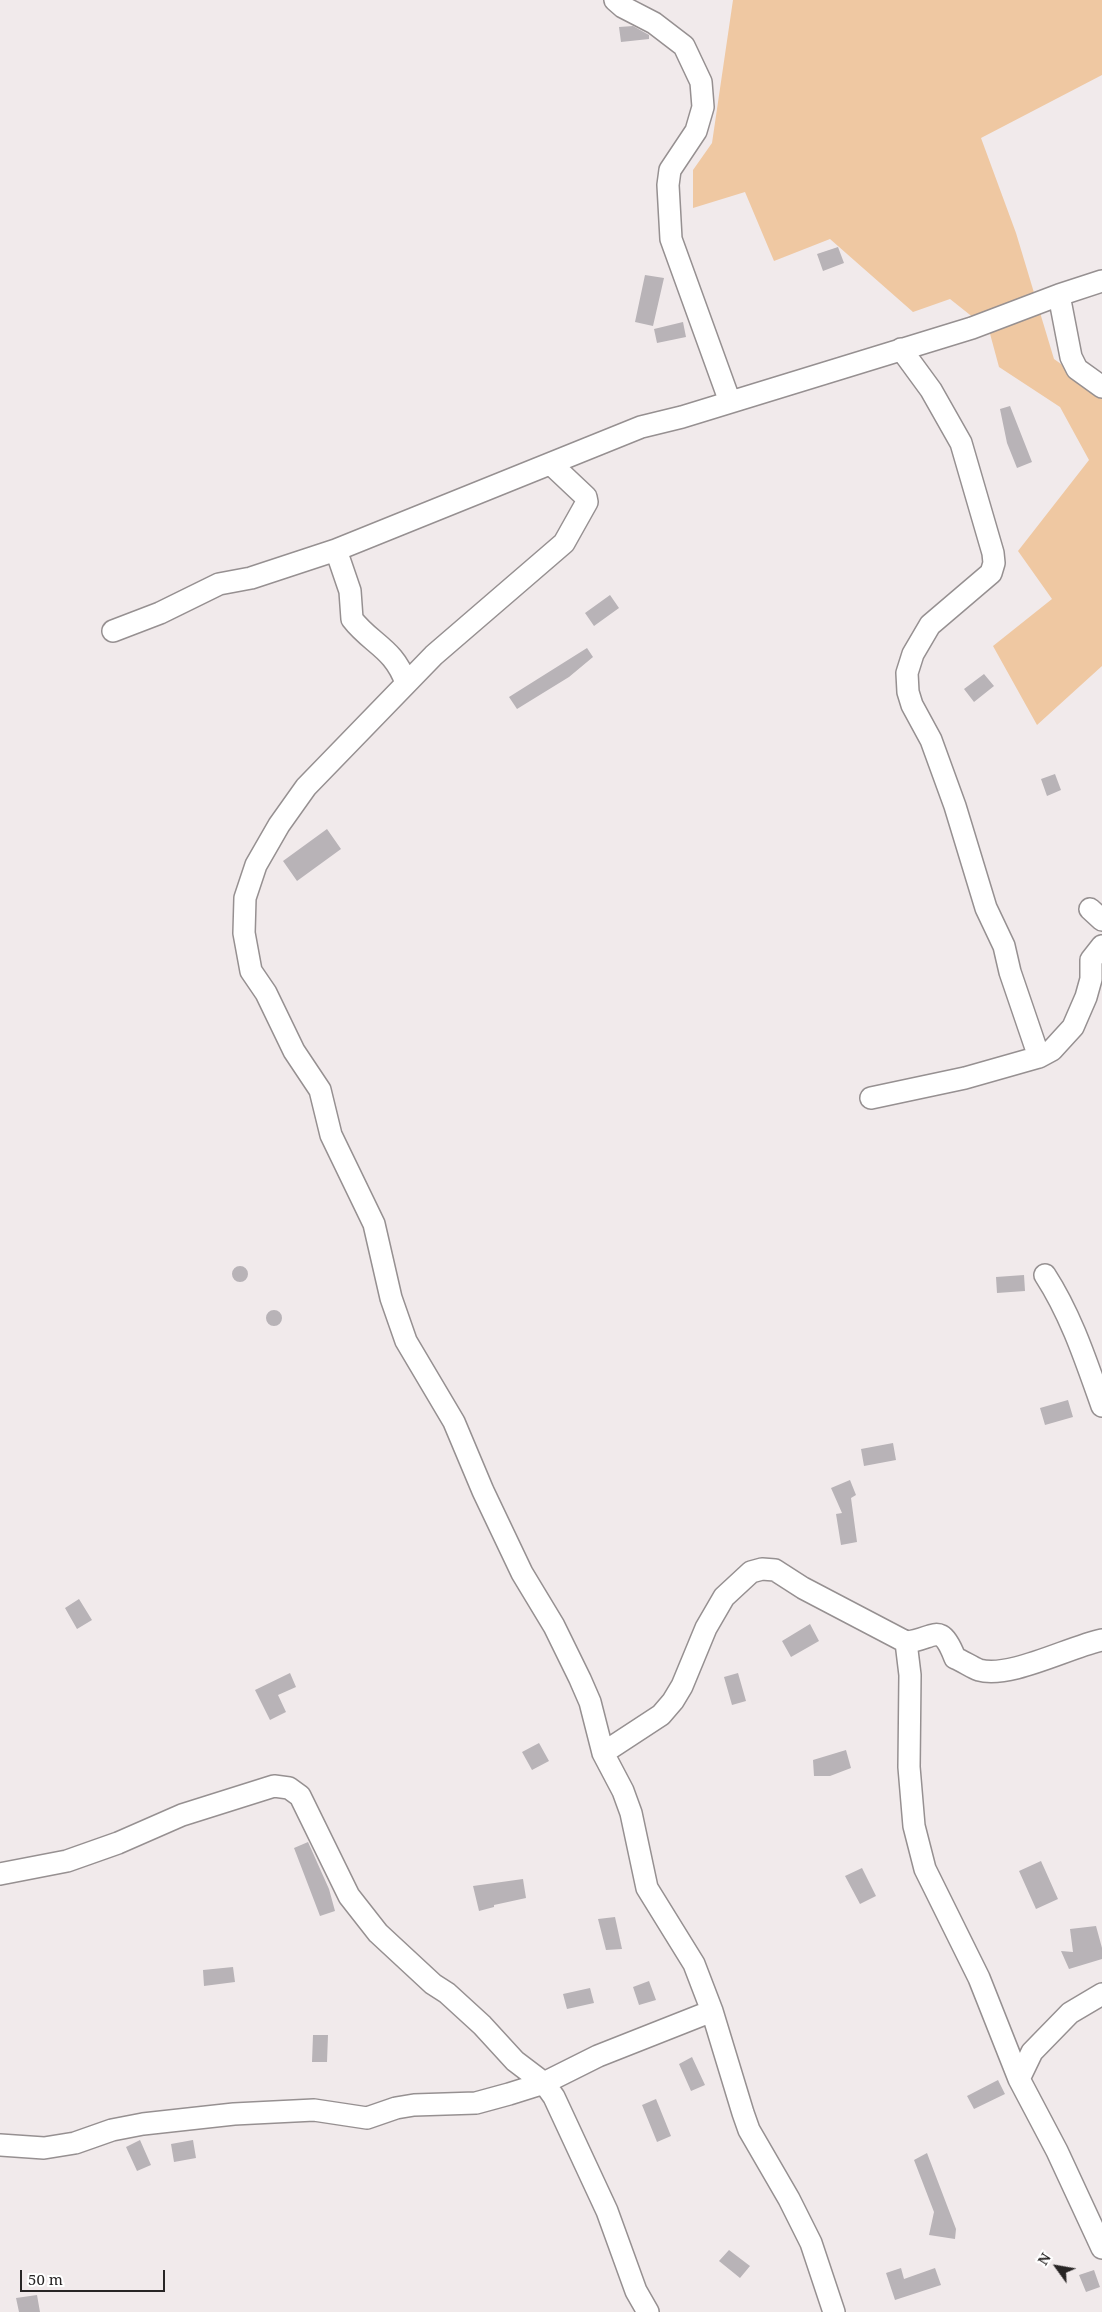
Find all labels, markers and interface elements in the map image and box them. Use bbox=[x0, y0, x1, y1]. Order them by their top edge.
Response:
north arrow bbox=[1032, 2242, 1082, 2292]
text: N bbox=[1033, 2249, 1055, 2269]
scale bar bbox=[22, 2260, 168, 2292]
text: 50 m bbox=[28, 2269, 63, 2289]

